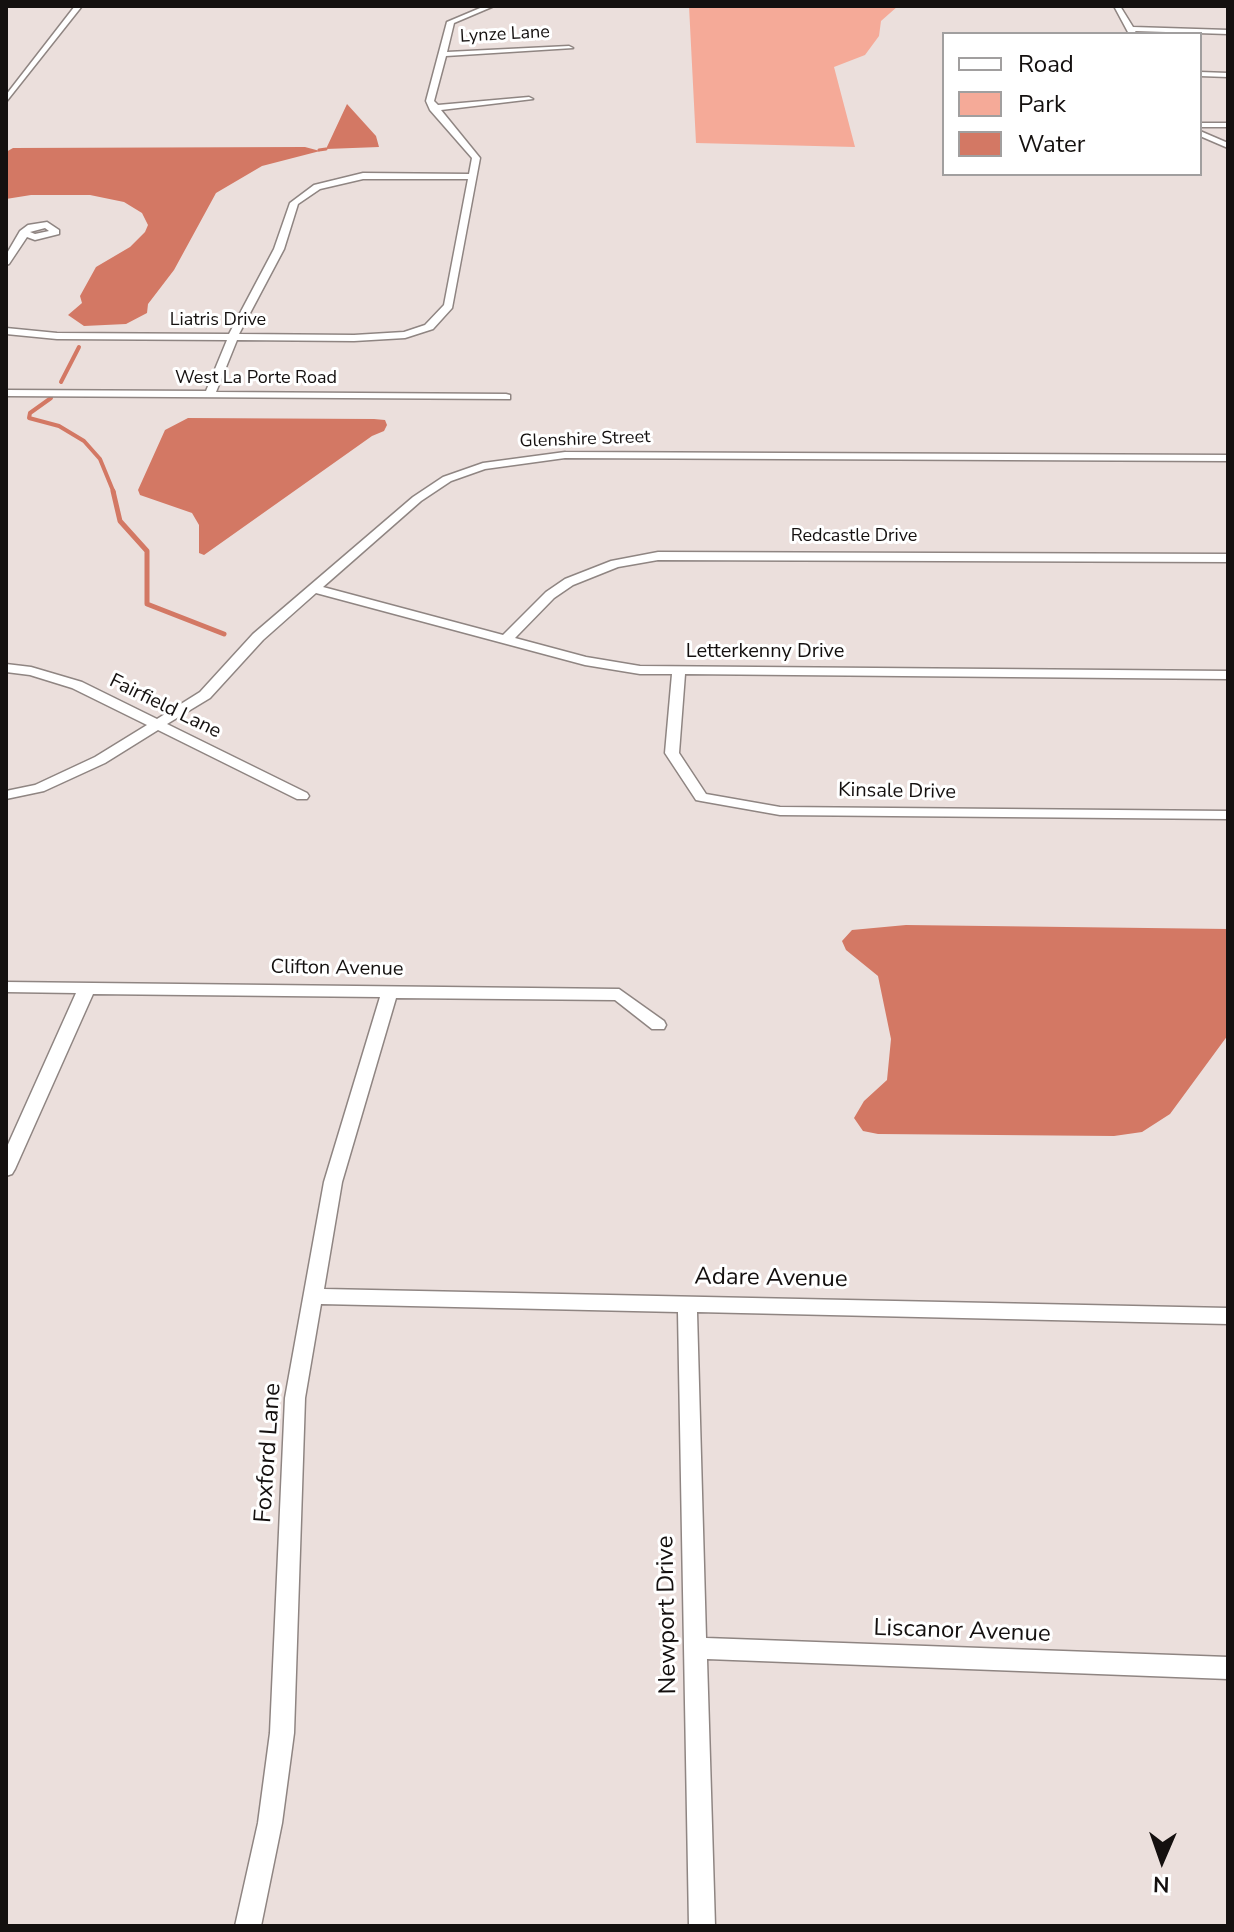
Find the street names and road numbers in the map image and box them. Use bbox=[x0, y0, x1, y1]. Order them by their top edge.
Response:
street label: Lynze Lane bbox=[460, 22, 550, 48]
street label: Liatris Drive bbox=[170, 310, 266, 332]
street label: West La Porte Road bbox=[175, 368, 337, 390]
street label: Glenshire Street bbox=[519, 427, 651, 453]
street label: Redcastle Drive bbox=[791, 526, 917, 548]
street label: Letterkenny Drive bbox=[686, 640, 844, 664]
street label: Fairfield Lane bbox=[105, 670, 225, 744]
street label: Kinsale Drive bbox=[838, 779, 956, 805]
street label: Clifton Avenue bbox=[270, 956, 404, 982]
street label: Adare Avenue bbox=[694, 1263, 848, 1295]
street label: Foxford Lane bbox=[250, 1382, 288, 1524]
street label: Newport Drive bbox=[652, 1535, 684, 1695]
street label: Liscanor Avenue bbox=[873, 1615, 1051, 1649]

